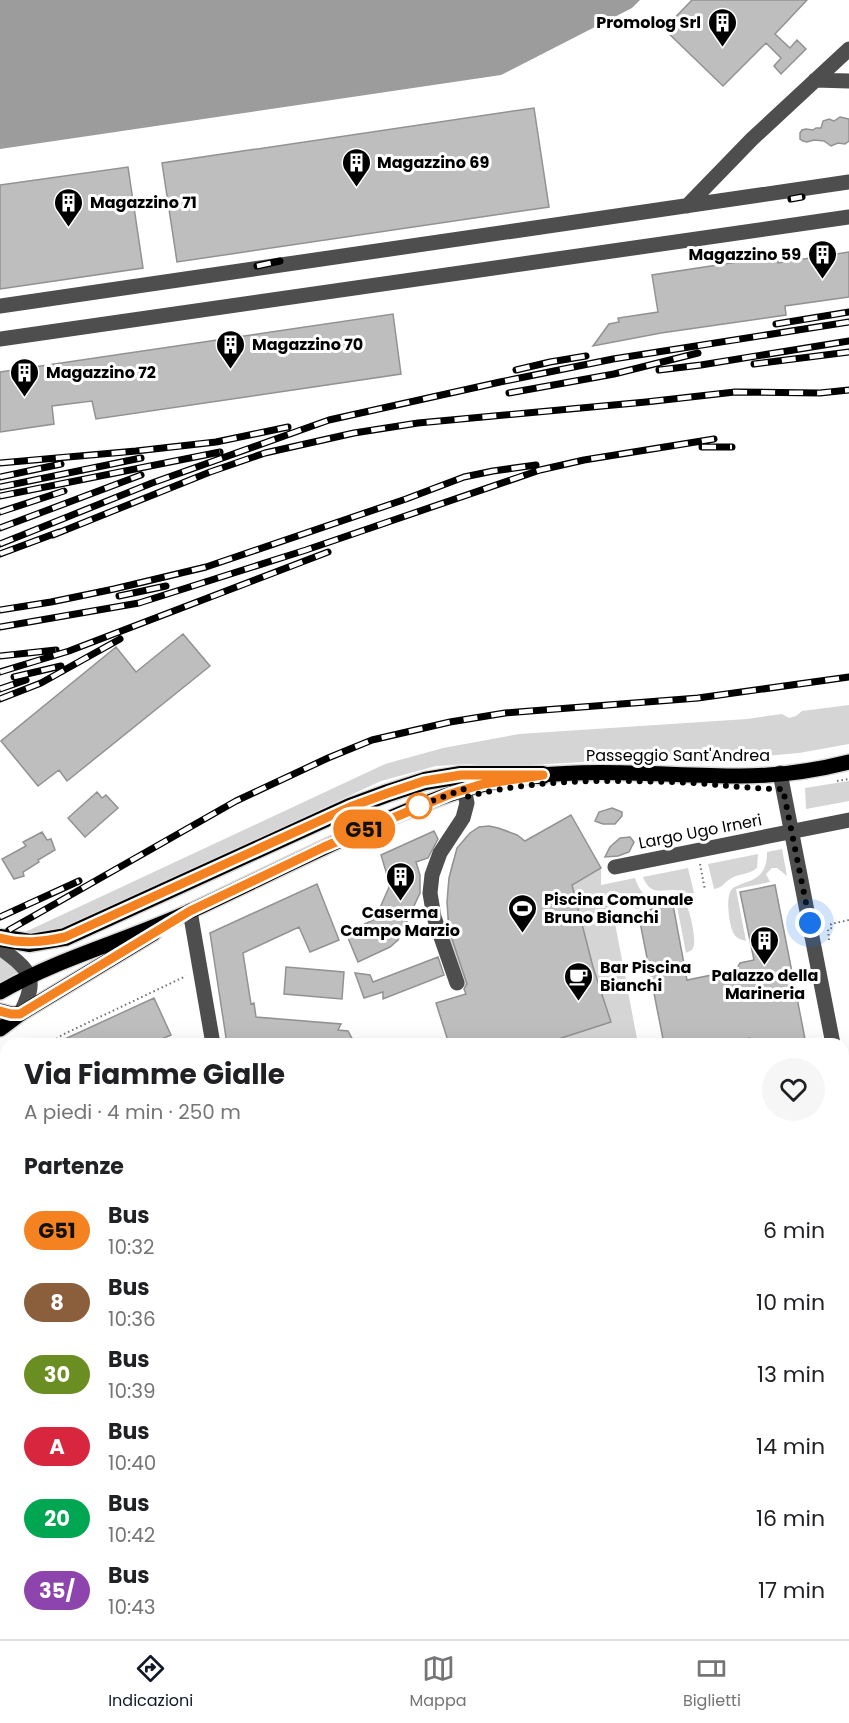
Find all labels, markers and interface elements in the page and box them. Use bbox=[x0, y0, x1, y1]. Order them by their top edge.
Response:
building icon: Promolog Srl bbox=[706, 6, 738, 48]
place label: Promolog Srl bbox=[596, 11, 701, 34]
building icon: Magazzino 69 bbox=[340, 146, 372, 188]
place label: Magazzino 69 bbox=[377, 151, 489, 174]
building icon: Magazzino 71 bbox=[53, 186, 85, 228]
place label: Magazzino 71 bbox=[90, 191, 197, 214]
building icon: Magazzino 59 bbox=[806, 238, 838, 280]
place label: Magazzino 59 bbox=[689, 243, 801, 266]
building icon: Magazzino 70 bbox=[215, 328, 247, 370]
place label: Magazzino 70 bbox=[252, 333, 363, 356]
building icon: Magazzino 72 bbox=[9, 356, 41, 398]
place label: Magazzino 72 bbox=[46, 361, 156, 384]
street label: Passeggio Sant'Andrea bbox=[586, 744, 770, 767]
unlabelled marker bbox=[406, 793, 432, 819]
street label: Largo Ugo Irneri bbox=[636, 808, 764, 855]
line badge: G51 bbox=[330, 810, 398, 848]
text: G51 bbox=[345, 815, 383, 844]
building icon: Caserma Campo Marzio bbox=[384, 860, 416, 902]
place label: Piscina Comunale Bruno Bianchi bbox=[544, 888, 694, 929]
sports icon: Piscina Comunale Bruno Bianchi bbox=[507, 892, 539, 934]
place label: Caserma Campo Marzio bbox=[340, 901, 460, 942]
your location bbox=[795, 908, 825, 938]
building icon: Palazzo della Marineria bbox=[749, 924, 781, 966]
place label: Bar Piscina Bianchi bbox=[600, 956, 691, 997]
cafe icon: Bar Piscina Bianchi bbox=[563, 960, 595, 1002]
place label: Palazzo della Marineria bbox=[712, 964, 818, 1005]
text: Via Fiamme Gialle bbox=[24, 1055, 285, 1094]
button: heart bbox=[762, 1058, 825, 1121]
text: A piedi · 4 min · 250 m bbox=[24, 1098, 241, 1126]
text: Partenze bbox=[24, 1151, 124, 1182]
text: Bus bbox=[108, 1200, 150, 1231]
text: 6 min bbox=[763, 1215, 825, 1246]
text: G51 bbox=[38, 1216, 76, 1245]
text: 10:32 bbox=[108, 1233, 155, 1261]
text: Bus bbox=[108, 1272, 150, 1303]
text: 10 min bbox=[756, 1287, 825, 1318]
text: 8 bbox=[50, 1288, 64, 1317]
text: 10:36 bbox=[108, 1305, 156, 1333]
text: Bus bbox=[108, 1344, 150, 1375]
text: 13 min bbox=[757, 1359, 825, 1390]
text: 30 bbox=[44, 1360, 70, 1389]
text: 10:39 bbox=[108, 1377, 156, 1405]
text: Bus bbox=[108, 1416, 150, 1447]
text: 14 min bbox=[756, 1431, 825, 1462]
text: A bbox=[49, 1432, 65, 1461]
text: 10:40 bbox=[108, 1449, 156, 1477]
text: Bus bbox=[108, 1488, 150, 1519]
text: 16 min bbox=[756, 1503, 825, 1534]
text: 20 bbox=[44, 1504, 70, 1533]
text: 10:42 bbox=[108, 1521, 155, 1549]
text: Bus bbox=[108, 1560, 150, 1591]
text: 17 min bbox=[758, 1575, 825, 1606]
text: 35/ bbox=[39, 1576, 75, 1605]
text: 10:43 bbox=[108, 1593, 156, 1621]
tab: Indicazioni bbox=[108, 1652, 193, 1713]
tab: Mappa bbox=[410, 1652, 467, 1713]
tab: Biglietti bbox=[683, 1652, 741, 1713]

